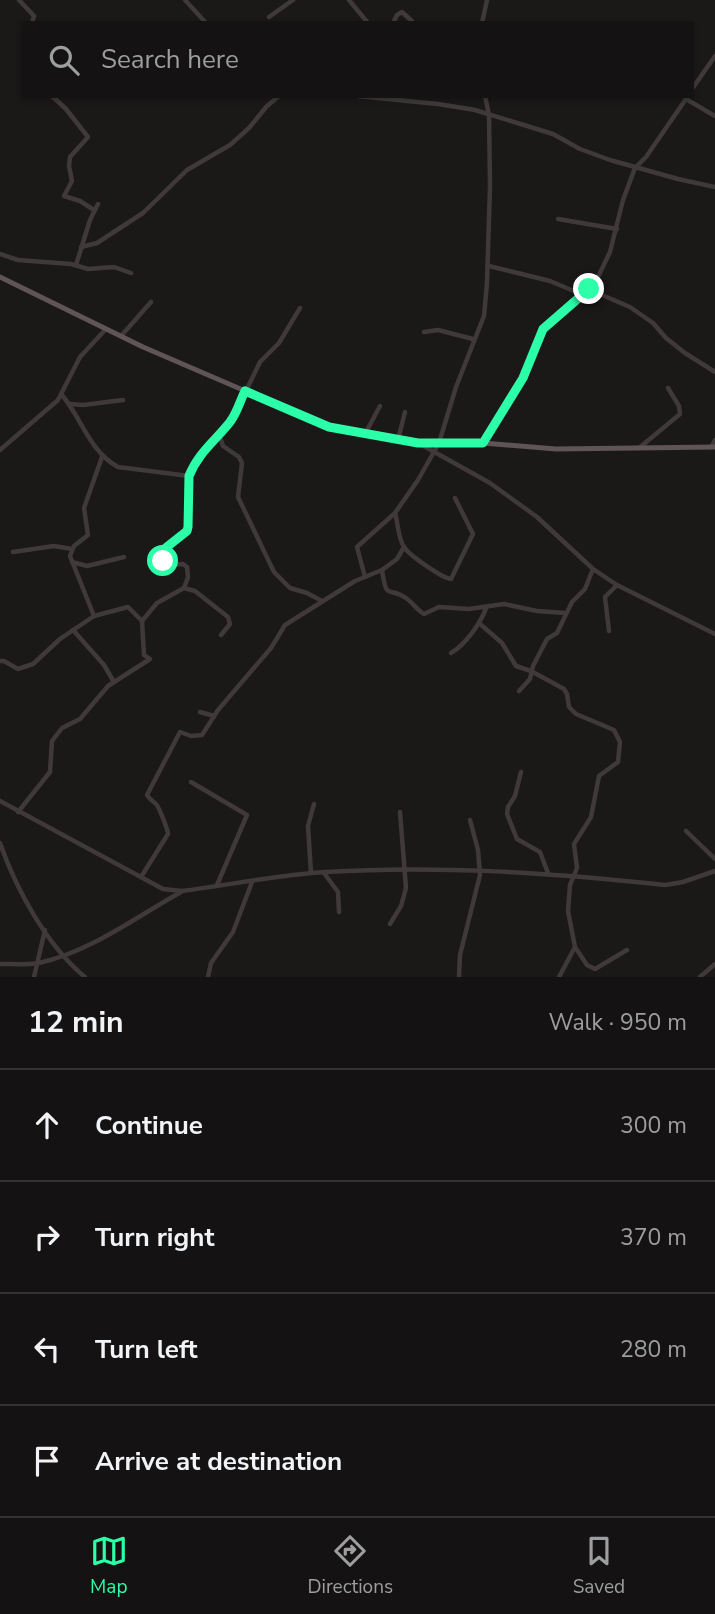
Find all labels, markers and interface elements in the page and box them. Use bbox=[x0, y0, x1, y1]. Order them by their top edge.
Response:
search box bbox=[21, 21, 694, 98]
icon: search bbox=[45, 41, 83, 79]
text: Search here bbox=[101, 42, 239, 77]
route end bbox=[573, 273, 604, 304]
route start bbox=[147, 545, 178, 576]
text: 12 min bbox=[28, 1002, 124, 1043]
text: Walk · 950 m bbox=[548, 1007, 687, 1038]
icon: ahead bbox=[28, 1106, 66, 1144]
text: Continue bbox=[95, 1108, 203, 1143]
text: 300 m bbox=[620, 1110, 687, 1141]
icon: right bbox=[28, 1218, 66, 1256]
text: Turn right bbox=[95, 1220, 214, 1255]
text: 370 m bbox=[620, 1222, 687, 1253]
icon: left bbox=[28, 1330, 66, 1368]
text: Turn left bbox=[95, 1332, 198, 1367]
text: 280 m bbox=[620, 1334, 687, 1365]
icon: arrive bbox=[28, 1442, 66, 1480]
text: Arrive at destination bbox=[95, 1444, 342, 1479]
tab: Map bbox=[90, 1532, 128, 1600]
tab: Directions bbox=[307, 1532, 393, 1600]
tab: Saved bbox=[573, 1532, 625, 1600]

